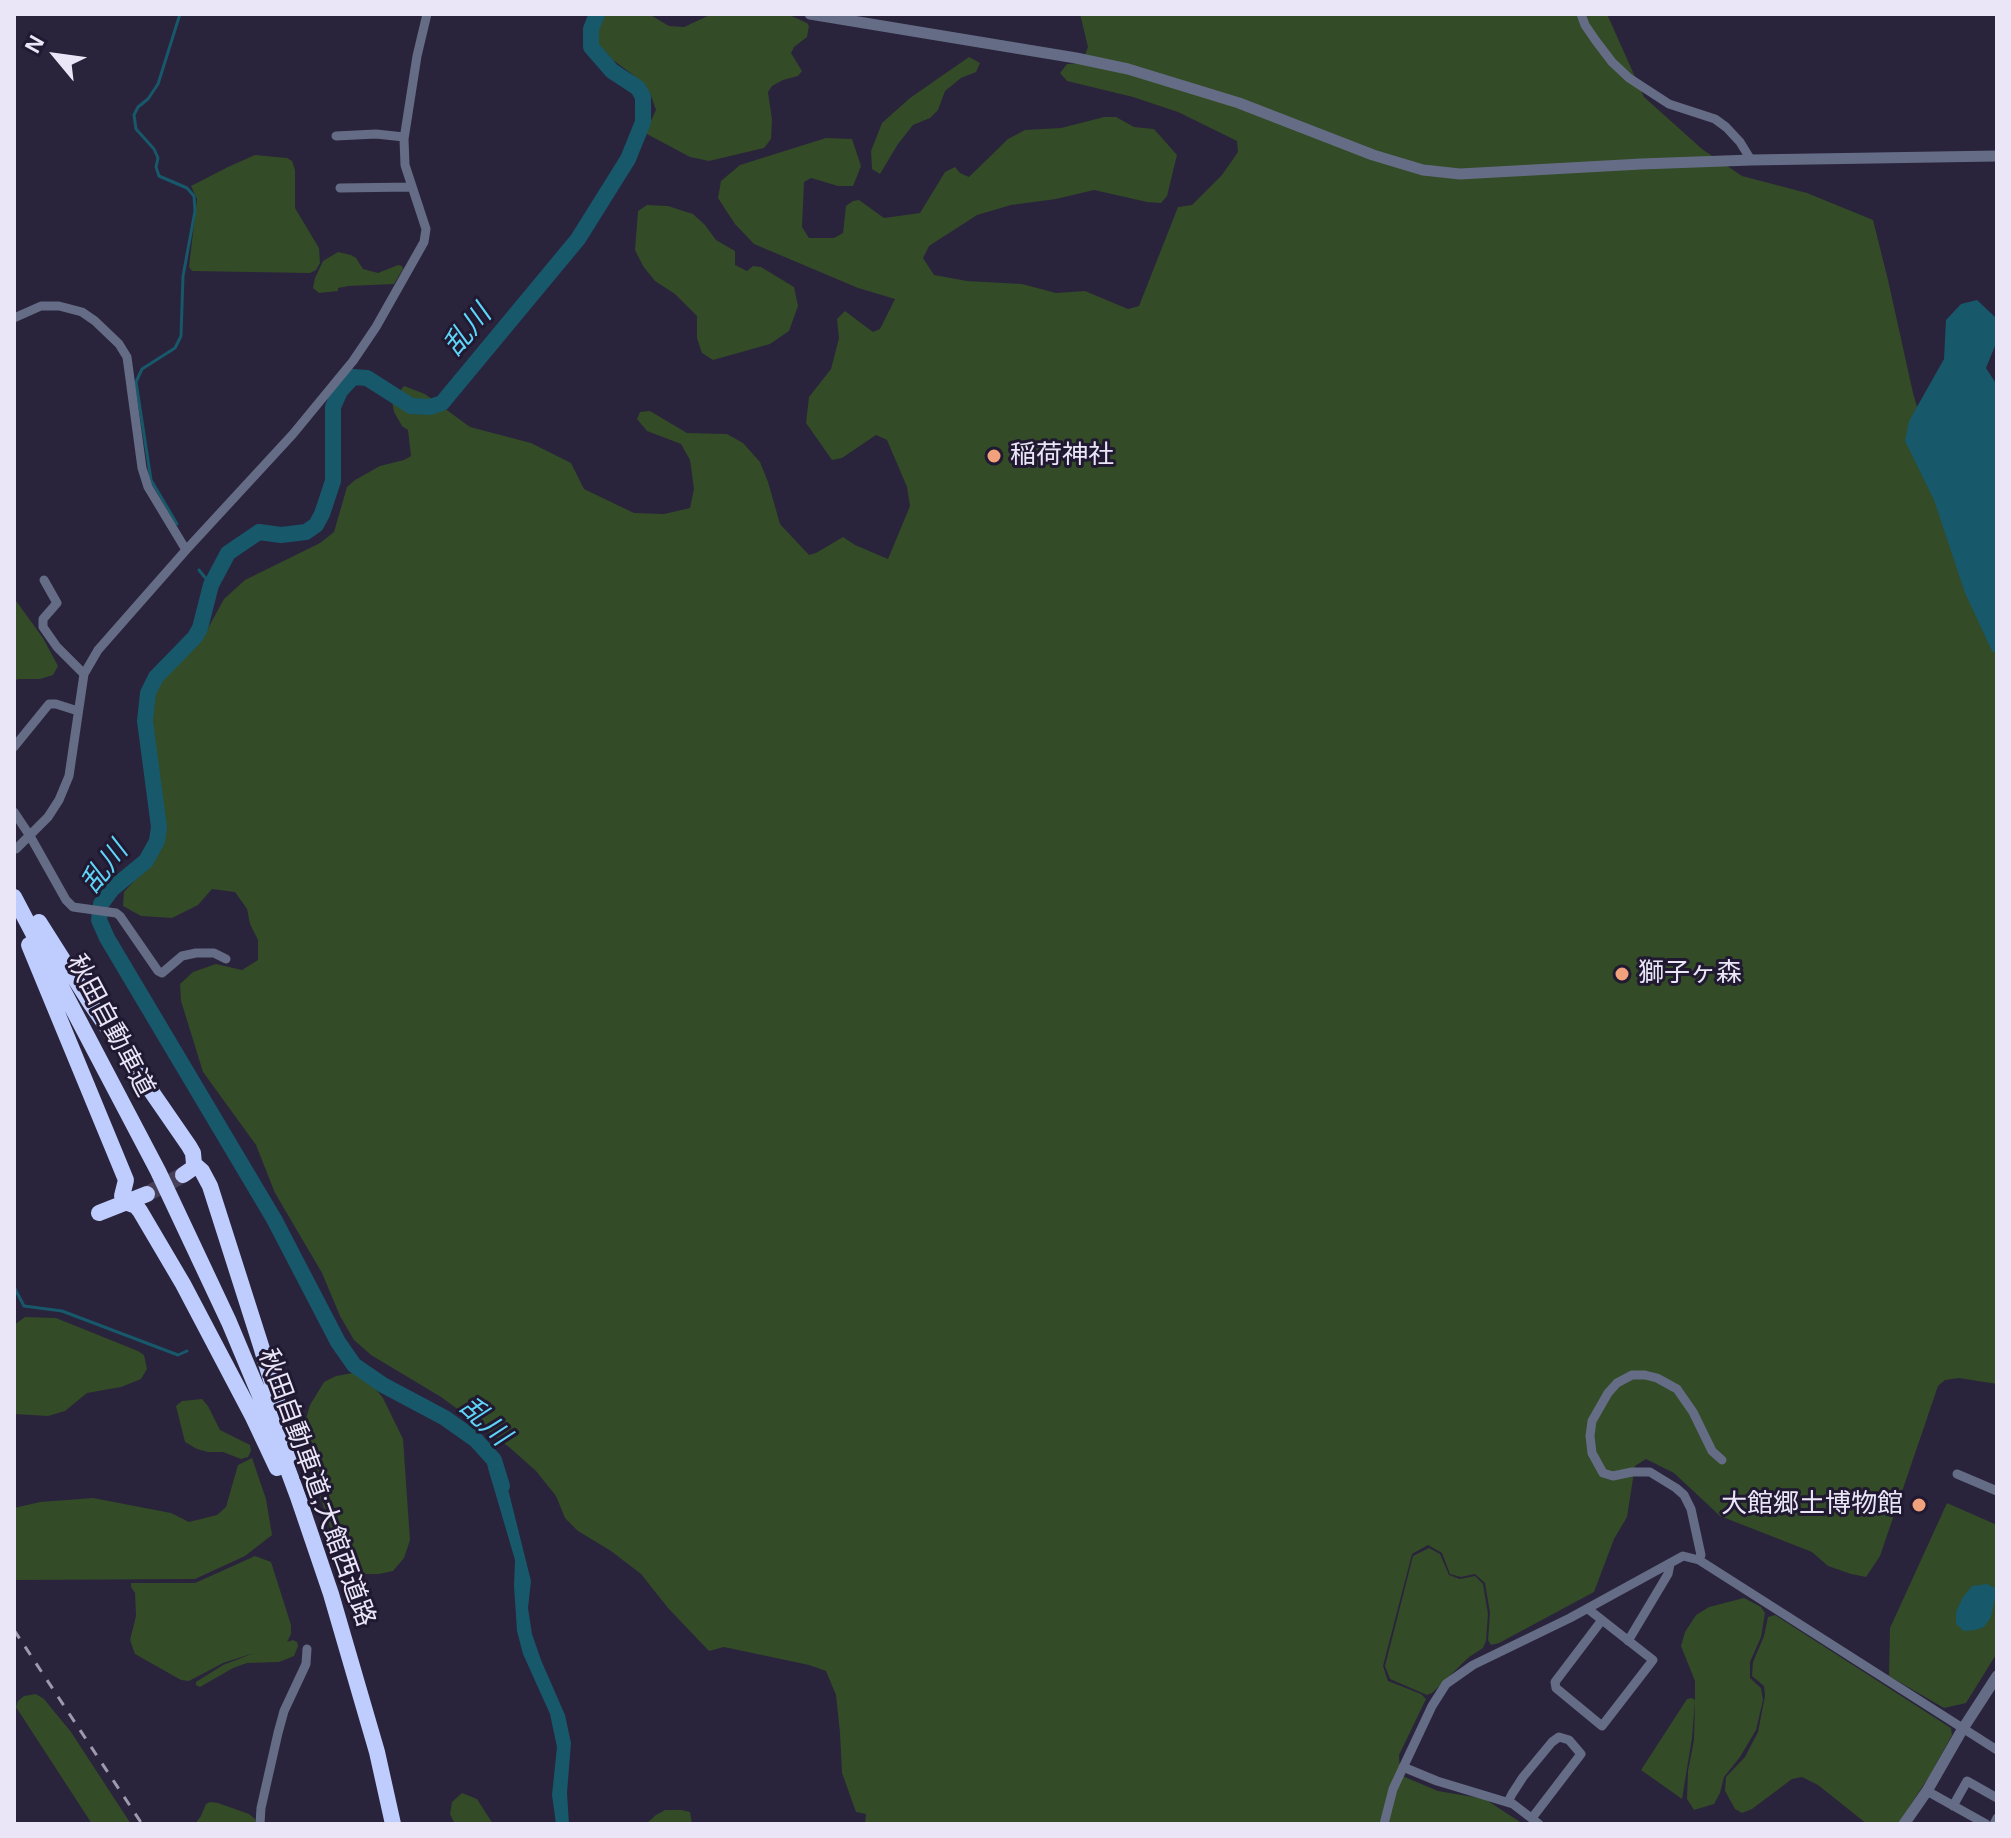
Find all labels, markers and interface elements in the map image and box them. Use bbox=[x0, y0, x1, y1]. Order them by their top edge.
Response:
north arrow bbox=[16, 16, 96, 96]
text: N bbox=[20, 31, 49, 57]
water label: 乱川 bbox=[437, 299, 499, 363]
place label: 稲荷神社 bbox=[1010, 440, 1114, 472]
marker: 稲荷神社 bbox=[985, 447, 1003, 465]
water label: 乱川 bbox=[75, 836, 135, 900]
street label: 秋田自動車道 bbox=[60, 950, 160, 1102]
place label: 獅子ヶ森 bbox=[1638, 958, 1742, 990]
marker: 獅子ヶ森 bbox=[1613, 965, 1631, 983]
street label: 秋田自動車道;大館西道路 bbox=[251, 1345, 381, 1631]
water label: 乱川 bbox=[452, 1391, 516, 1453]
place label: 大館郷土博物館 bbox=[1721, 1489, 1903, 1521]
marker: 大館郷土博物館 bbox=[1910, 1496, 1928, 1514]

